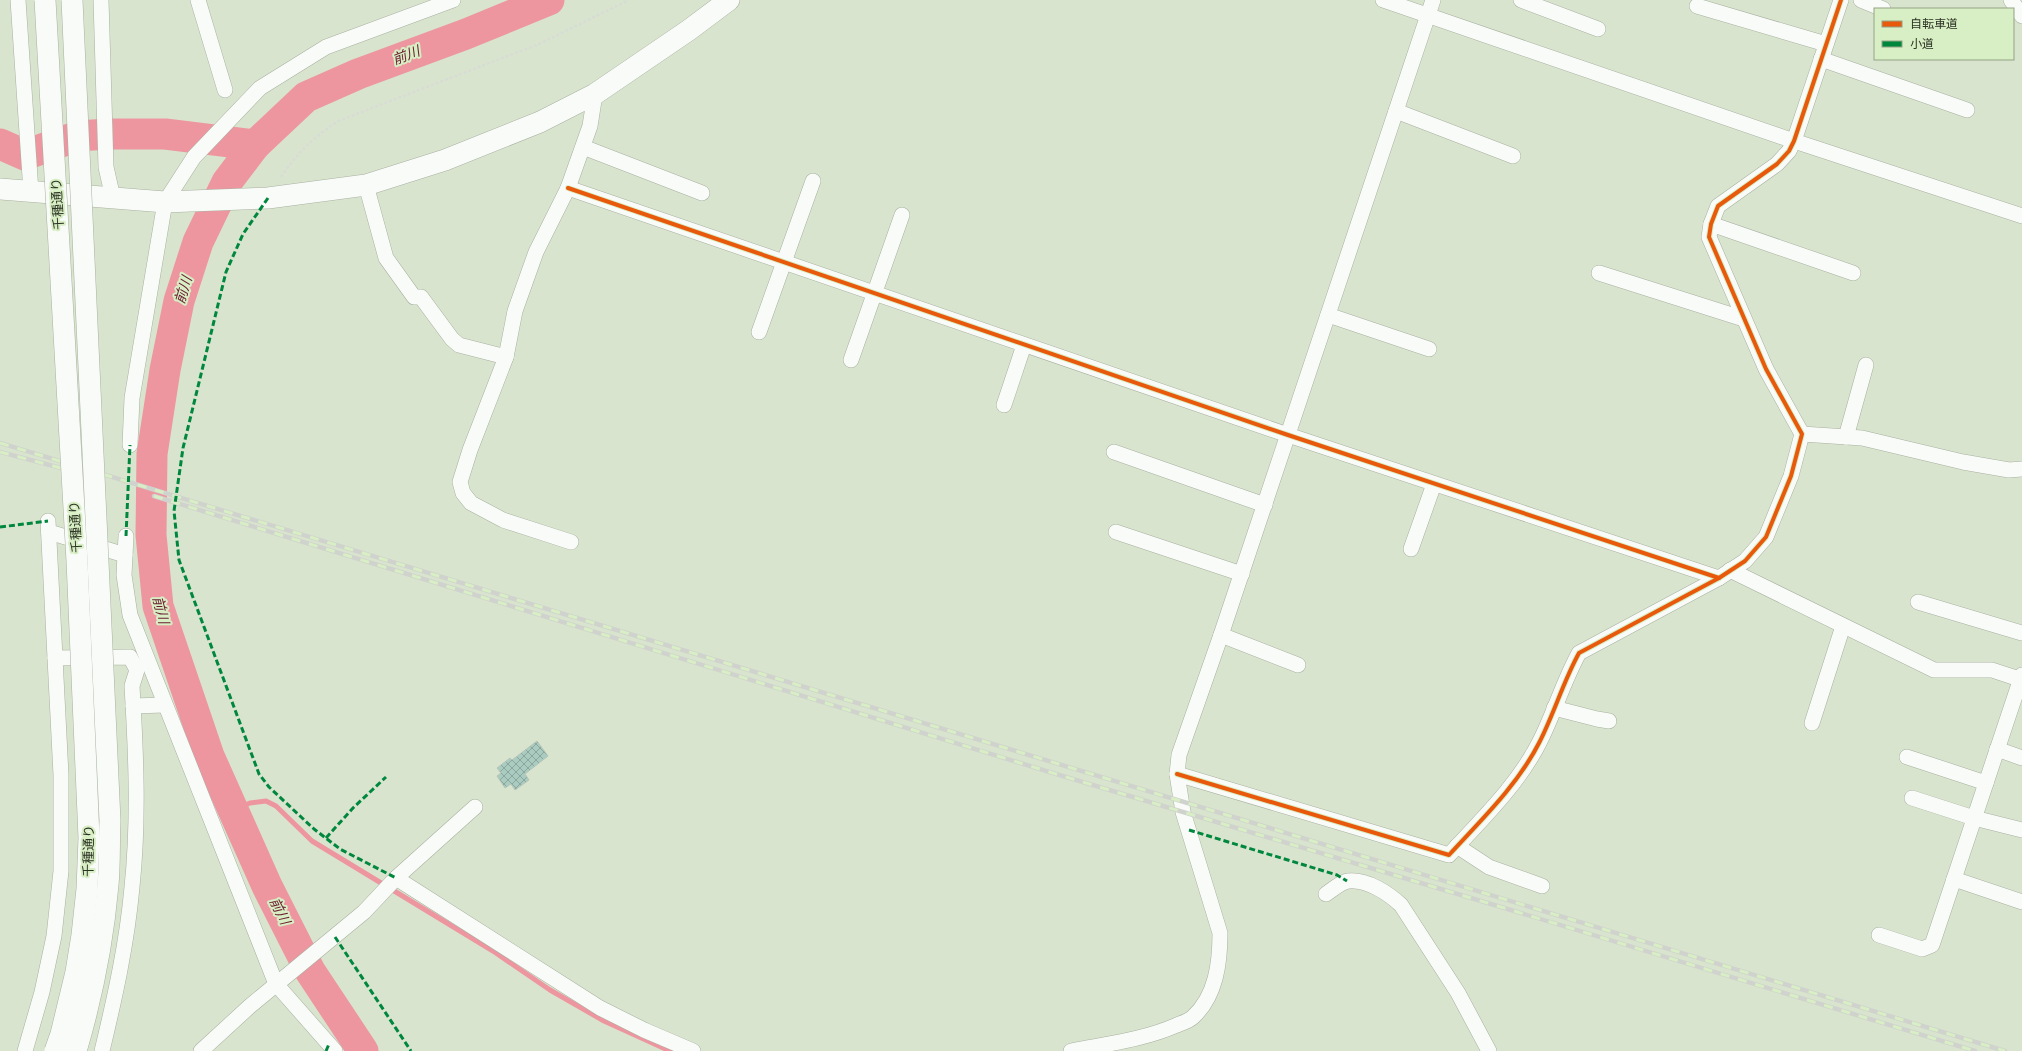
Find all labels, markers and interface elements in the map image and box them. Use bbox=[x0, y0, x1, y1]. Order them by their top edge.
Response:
legend bbox=[1874, 8, 2014, 60]
text: 自転車道 bbox=[1910, 17, 1958, 31]
text: 小道 bbox=[1910, 37, 1934, 51]
water label: 前川 bbox=[390, 42, 424, 67]
street label: 千種通り bbox=[49, 178, 66, 230]
water label: 前川 bbox=[171, 272, 195, 306]
street label: 千種通り bbox=[67, 501, 84, 553]
water label: 前川 bbox=[150, 594, 173, 627]
street label: 千種通り bbox=[81, 825, 96, 877]
water label: 前川 bbox=[267, 895, 294, 929]

